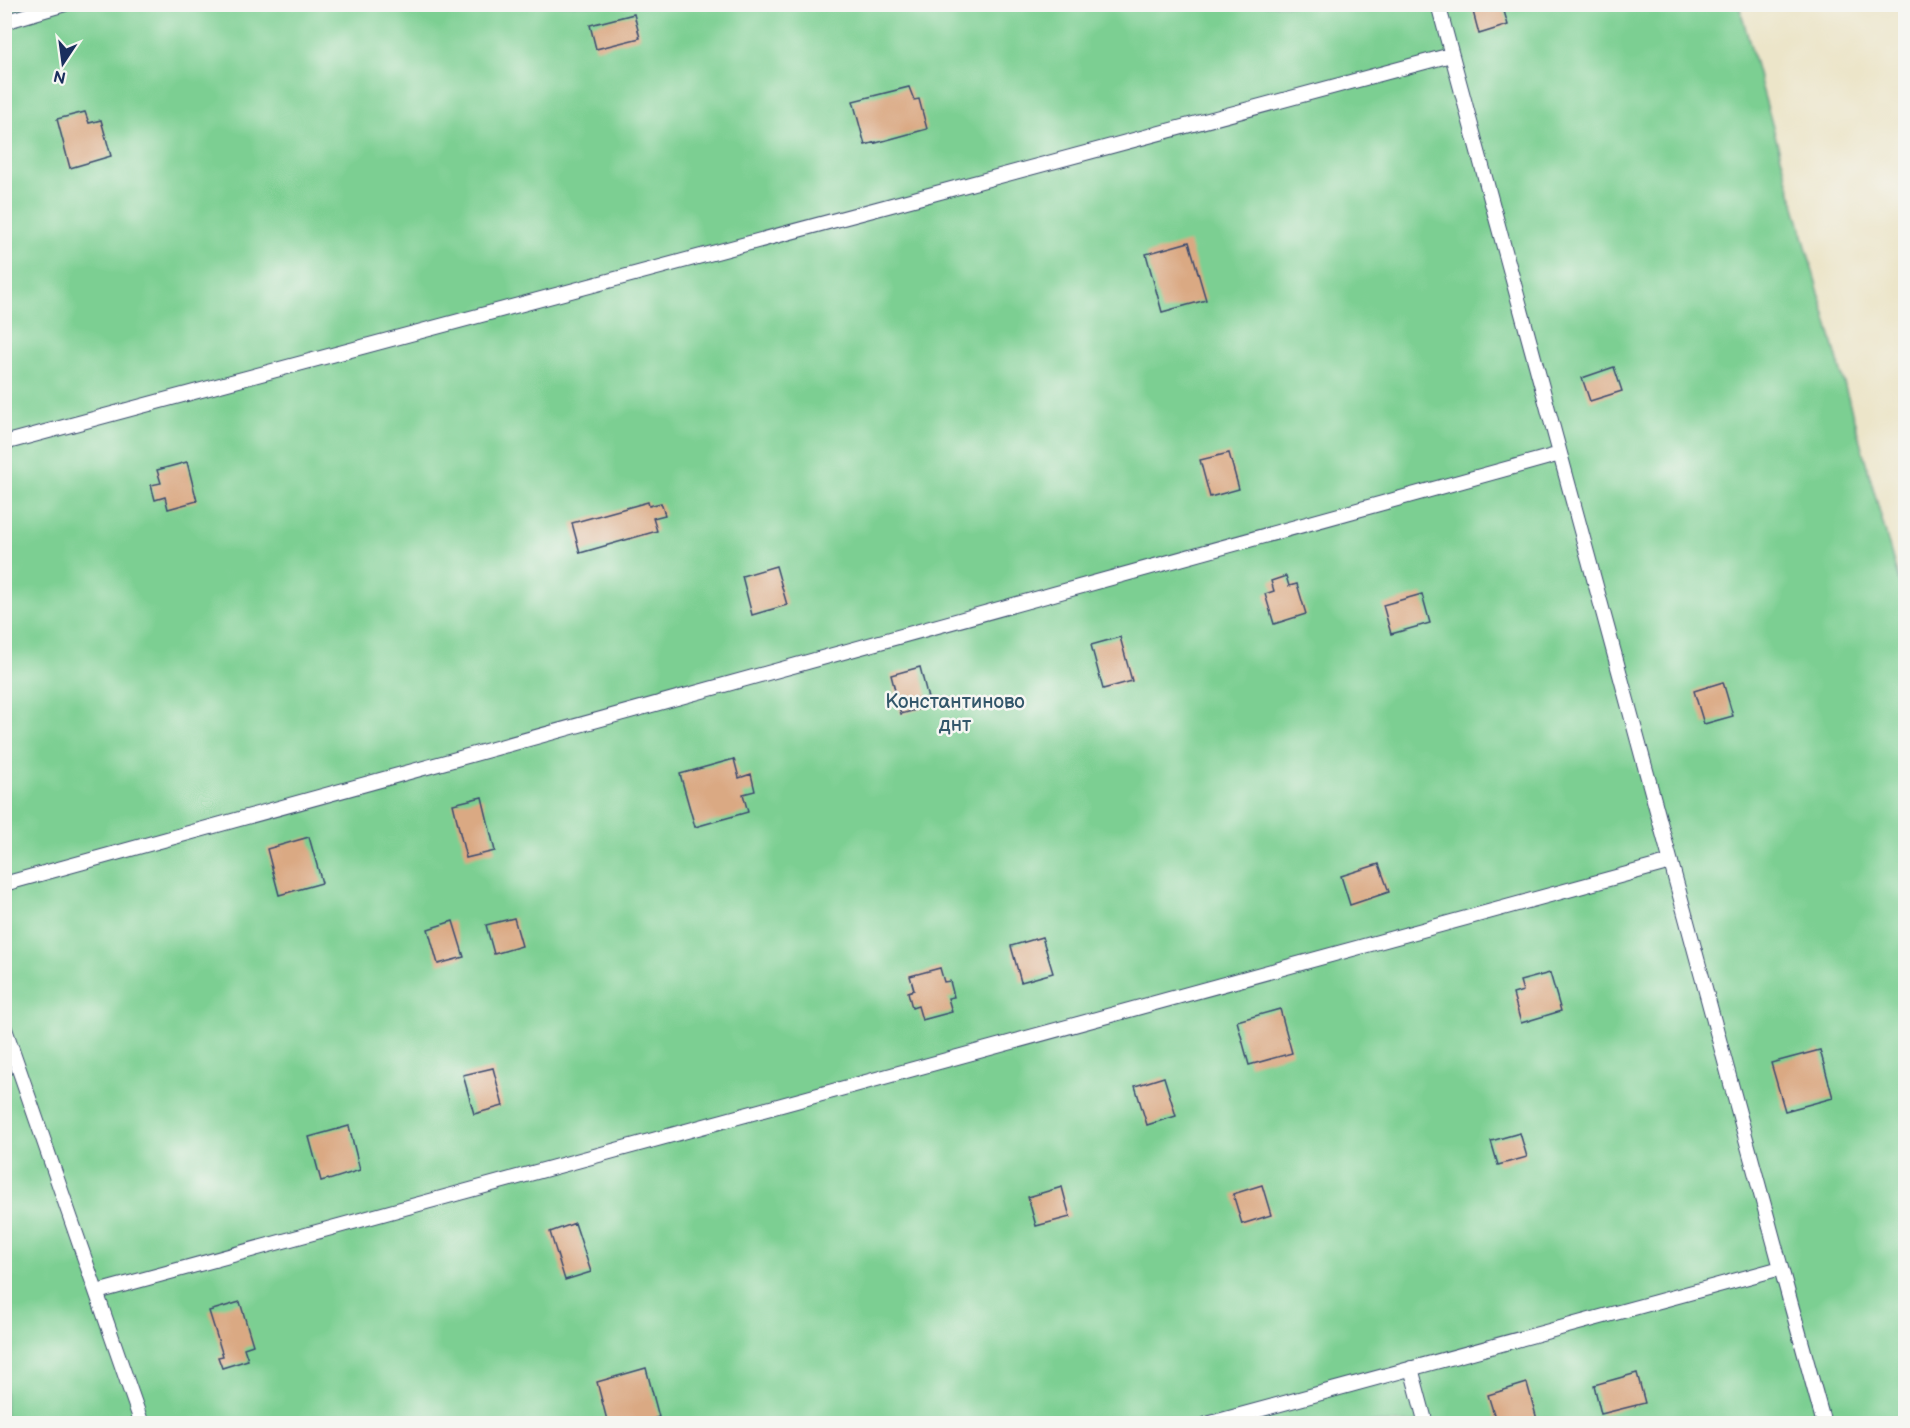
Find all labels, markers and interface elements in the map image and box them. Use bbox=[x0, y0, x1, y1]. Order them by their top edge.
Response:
north arrow bbox=[33, 33, 93, 93]
text: N bbox=[52, 66, 68, 87]
park label: Константиново днт bbox=[885, 690, 1025, 737]

